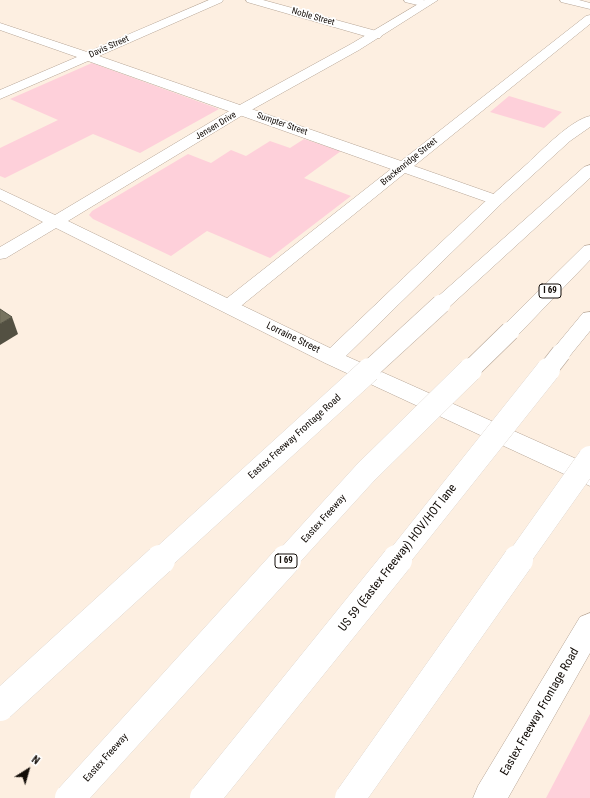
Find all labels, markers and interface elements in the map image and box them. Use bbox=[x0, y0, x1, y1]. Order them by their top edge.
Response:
street label: Noble Street bbox=[290, 6, 336, 28]
street label: Davis Street bbox=[87, 33, 131, 61]
street label: Jensen Drive bbox=[194, 110, 238, 142]
street label: Sumpter Street bbox=[255, 110, 309, 138]
street label: Brackenridge Street bbox=[379, 136, 439, 188]
road number: I 69 bbox=[539, 284, 561, 298]
street label: Lorraine Street bbox=[264, 320, 322, 356]
street label: Eastex Freeway Frontage Road bbox=[246, 392, 344, 482]
street label: US 59 (Eastex Freeway) HOV/HOT lane bbox=[336, 481, 460, 635]
street label: Eastex Freeway bbox=[299, 492, 349, 546]
road number: I 69 bbox=[275, 554, 297, 568]
street label: Eastex Freeway Frontage Road bbox=[498, 646, 582, 778]
street label: Eastex Freeway bbox=[81, 731, 131, 785]
north arrow bbox=[8, 750, 48, 790]
text: N bbox=[29, 753, 42, 767]

